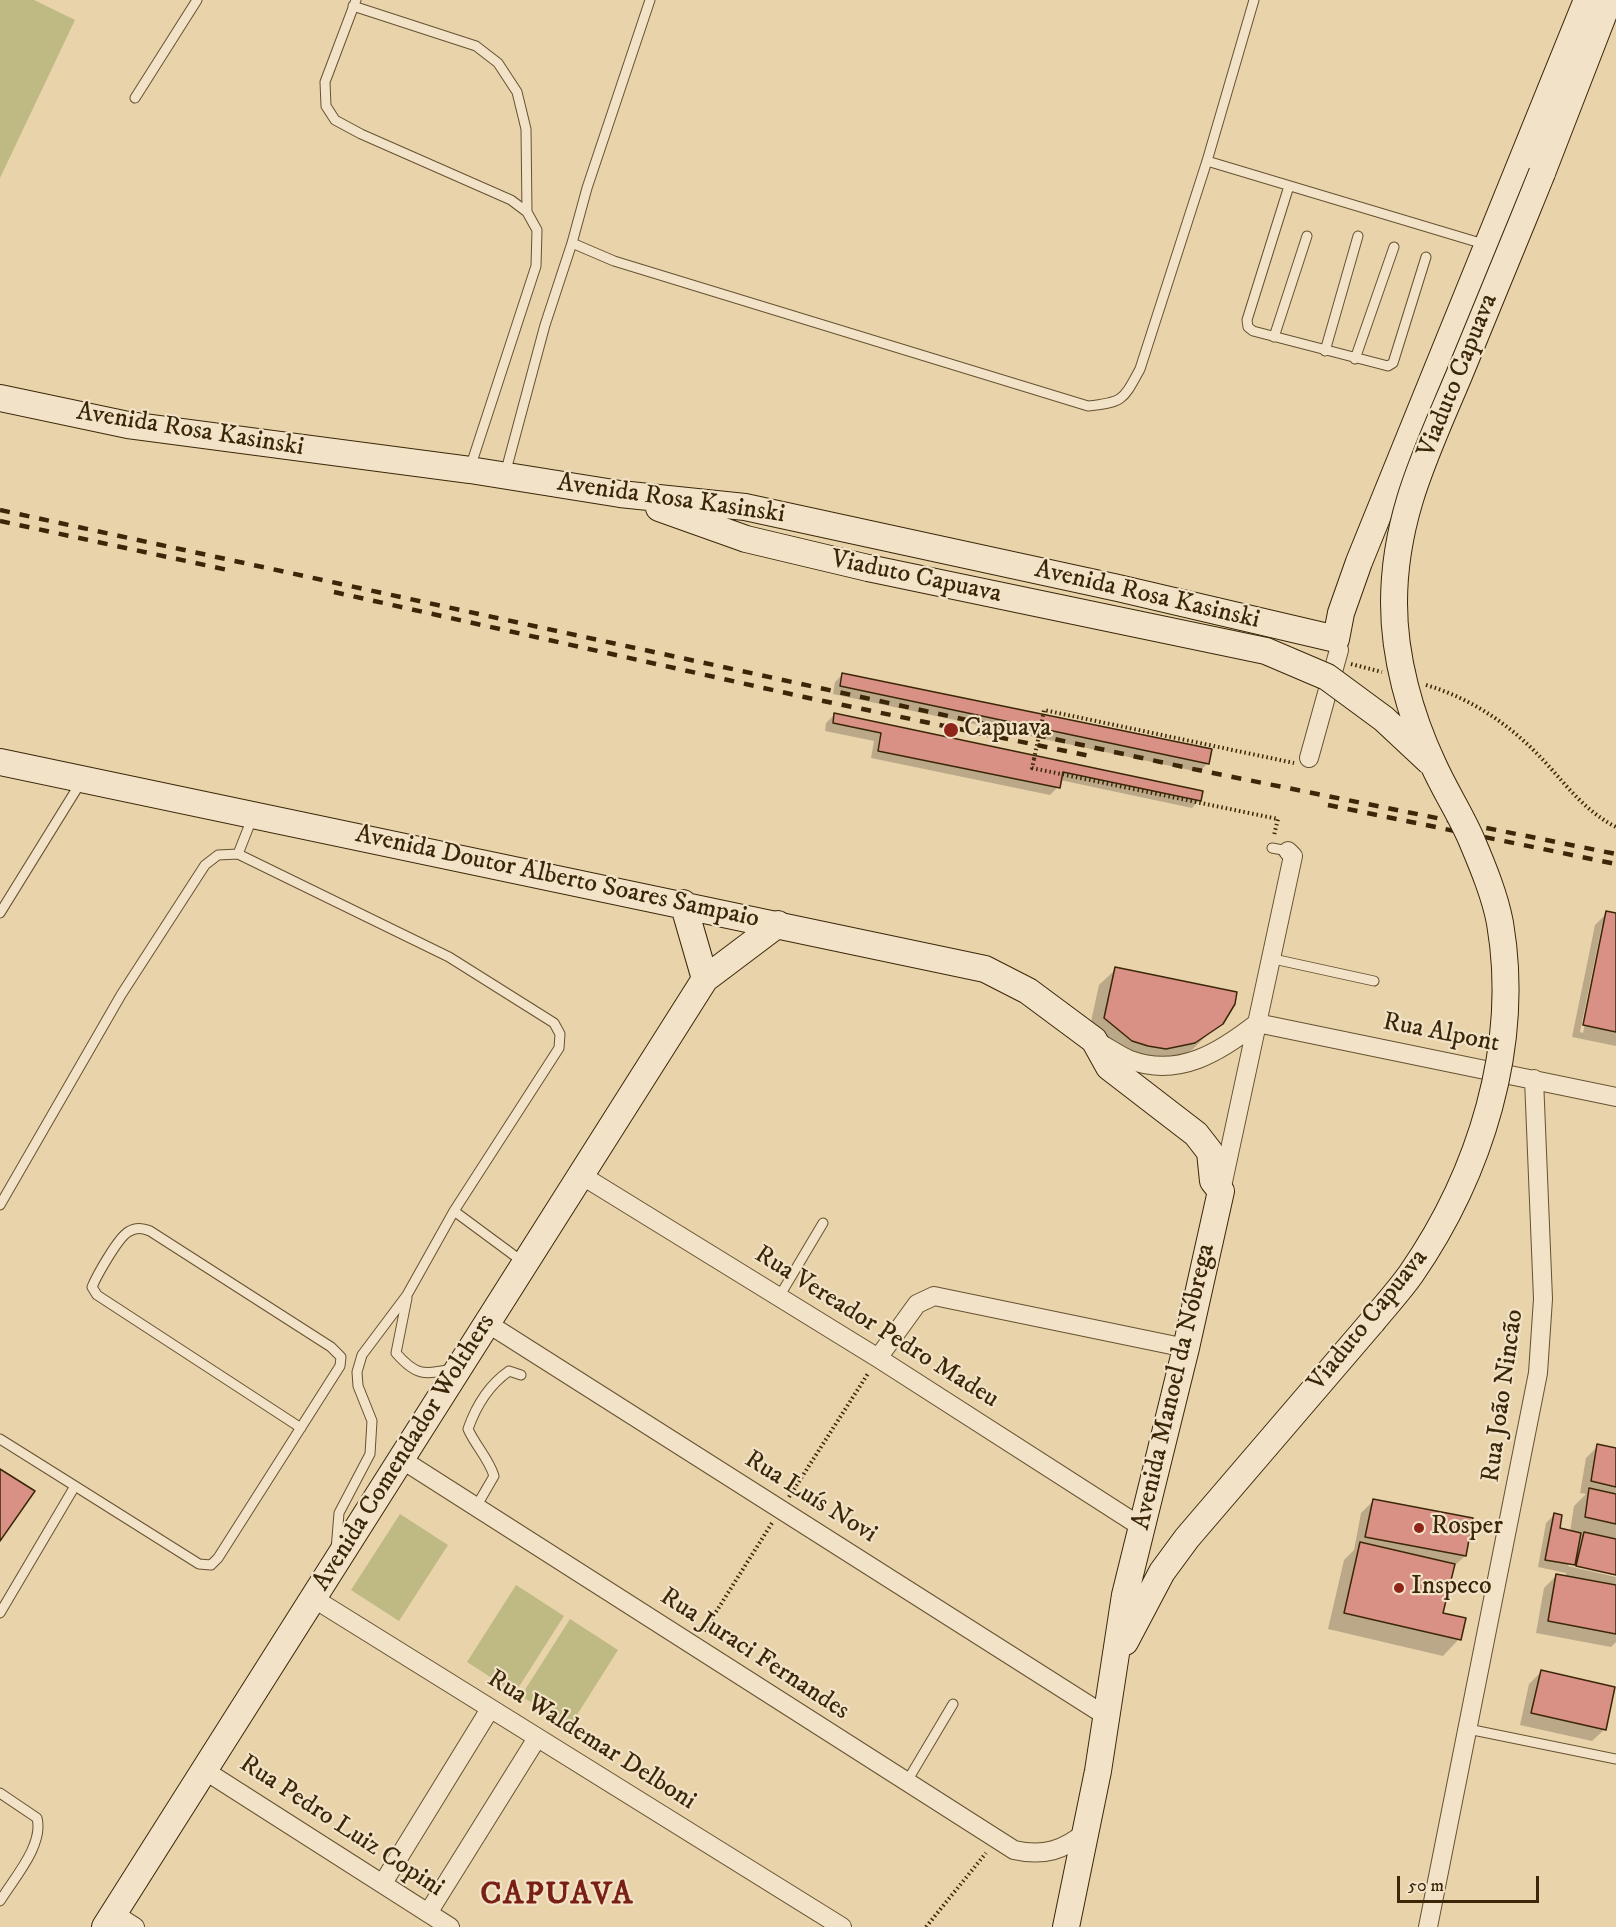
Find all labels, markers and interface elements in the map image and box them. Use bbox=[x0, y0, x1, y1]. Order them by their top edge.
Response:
street label: Viaduto Capuava bbox=[1412, 290, 1506, 462]
street label: Avenida Rosa Kasinski bbox=[74, 398, 306, 464]
street label: Avenida Rosa Kasinski bbox=[555, 469, 787, 531]
street label: Viaduto Capuava bbox=[828, 545, 1004, 611]
street label: Avenida Rosa Kasinski bbox=[1032, 555, 1262, 637]
place label: Capuava bbox=[964, 714, 1051, 746]
marker: Capuava bbox=[942, 721, 960, 739]
street label: Avenida Doutor Alberto Soares Sampaio bbox=[352, 820, 762, 936]
street label: Rua Alpont bbox=[1380, 1007, 1502, 1061]
street label: Rua Vereador Pedro Madeu bbox=[748, 1240, 1004, 1416]
street label: Avenida Manoel da Nóbrega bbox=[1127, 1241, 1223, 1533]
street label: Viaduto Capuava bbox=[1302, 1244, 1436, 1398]
street label: Rua João Nincão bbox=[1476, 1308, 1532, 1484]
street label: Avenida Comendador Wolthers bbox=[307, 1309, 503, 1597]
street label: Rua Luís Novi bbox=[738, 1445, 882, 1551]
place label: Rosper bbox=[1431, 1512, 1503, 1544]
marker: Rosper bbox=[1412, 1521, 1426, 1535]
place label: Inspeco bbox=[1411, 1572, 1492, 1604]
marker: Inspeco bbox=[1392, 1581, 1406, 1595]
street label: Rua Juraci Fernandes bbox=[654, 1582, 854, 1728]
street label: Rua Waldemar Delboni bbox=[481, 1664, 701, 1818]
street label: Rua Pedro Luiz Copini bbox=[233, 1749, 449, 1905]
scale bar bbox=[1400, 1864, 1542, 1902]
text: 50 m bbox=[1408, 1875, 1444, 1897]
district label: CAPUAVA bbox=[480, 1877, 634, 1915]

